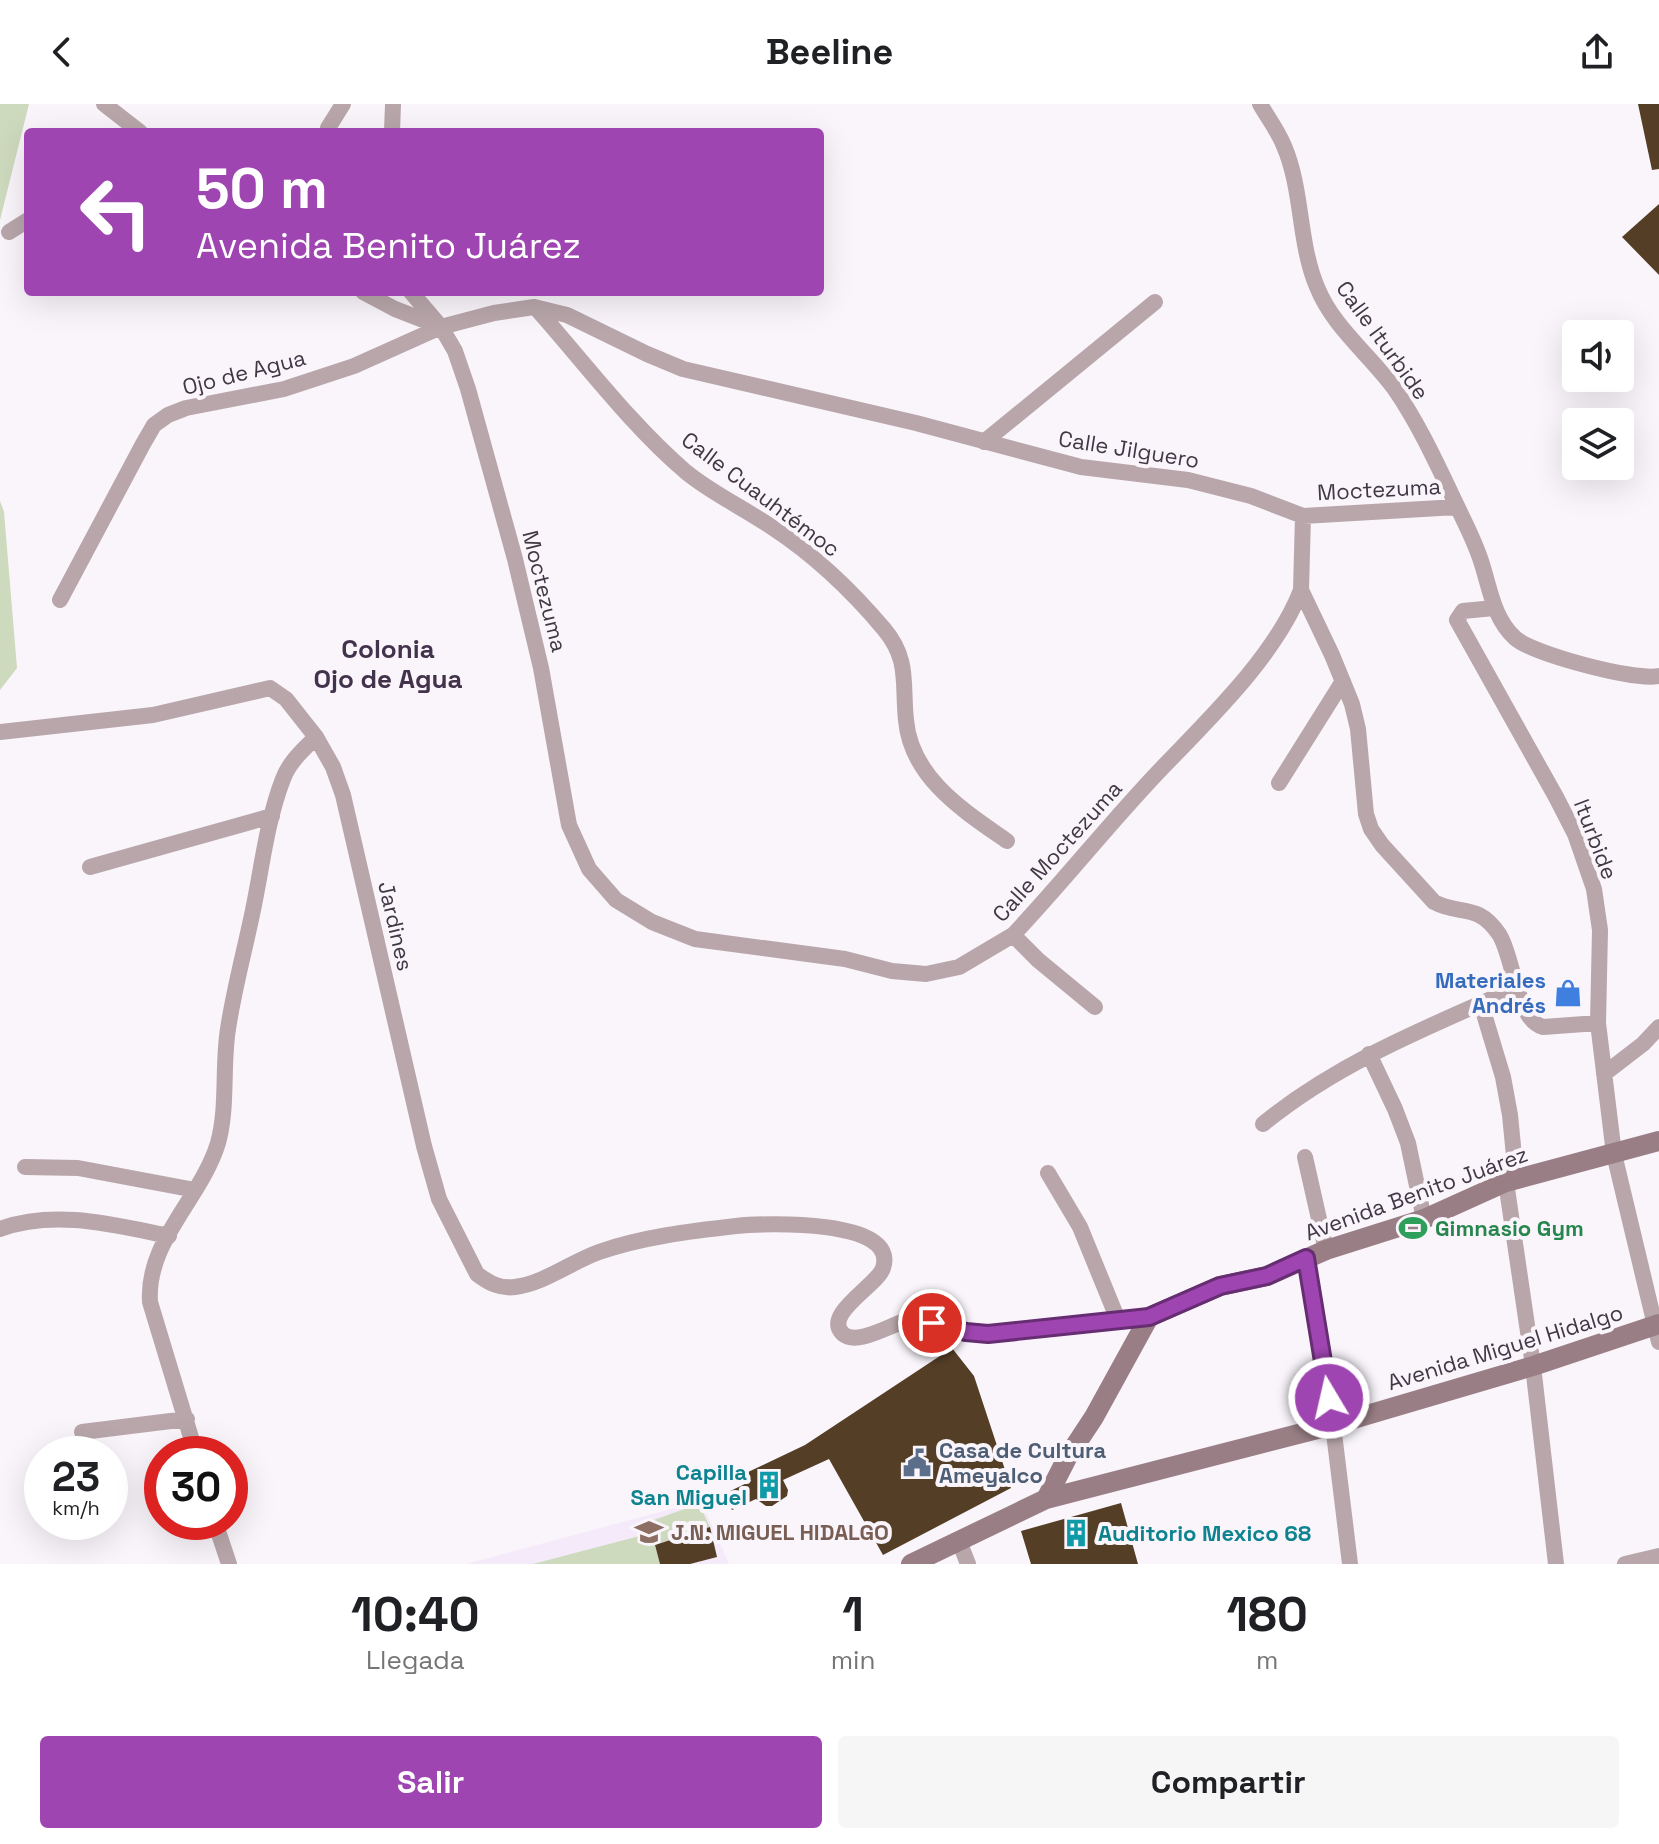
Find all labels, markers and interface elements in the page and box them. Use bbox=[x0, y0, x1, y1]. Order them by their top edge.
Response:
text: Beeline bbox=[766, 29, 893, 75]
icon: back bbox=[40, 30, 84, 74]
icon: share bbox=[1575, 30, 1619, 74]
text: 50 m bbox=[196, 153, 328, 224]
icon: left bbox=[64, 160, 168, 264]
text: Avenida Benito Juárez bbox=[196, 223, 581, 269]
street label: Calle Iturbide bbox=[1330, 275, 1436, 405]
map controls bbox=[1562, 320, 1634, 480]
button: sound bbox=[1562, 320, 1634, 392]
street label: Ojo de Agua bbox=[179, 343, 309, 401]
button: layers bbox=[1562, 408, 1634, 480]
street label: Calle Jilguero bbox=[1057, 424, 1201, 474]
street label: Calle Cuauhtémoc bbox=[676, 425, 846, 563]
street label: Moctezuma bbox=[1316, 472, 1442, 506]
street label: Moctezuma bbox=[516, 527, 574, 655]
district label: Colonia Ojo de Agua bbox=[313, 632, 463, 696]
street label: Calle Moctezuma bbox=[986, 774, 1128, 927]
street label: Iturbide bbox=[1568, 795, 1624, 883]
street label: Jardines bbox=[372, 879, 420, 973]
place label: Materiales Andrés bbox=[1435, 966, 1546, 1019]
shop icon: Materiales Andrés bbox=[1553, 978, 1583, 1008]
street label: Avenida Benito Juárez bbox=[1301, 1140, 1531, 1246]
sports icon: Gimnasio Gym bbox=[1398, 1213, 1428, 1243]
place label: Gimnasio Gym bbox=[1435, 1214, 1584, 1242]
pin bbox=[898, 1289, 966, 1357]
street label: Avenida Miguel Hidalgo bbox=[1384, 1298, 1626, 1396]
icon: arrive bbox=[910, 1301, 954, 1345]
position arrow bbox=[1287, 1356, 1371, 1440]
speed limit sign: 30 bbox=[144, 1436, 248, 1540]
place label: Casa de Cultura Ameyalco bbox=[939, 1436, 1106, 1489]
public building icon: Casa de Cultura Ameyalco bbox=[902, 1448, 932, 1478]
text: 23 bbox=[52, 1452, 100, 1503]
place label: Capilla San Miguel bbox=[630, 1458, 747, 1511]
building icon: Capilla San Miguel bbox=[754, 1470, 784, 1500]
text: km/h bbox=[52, 1495, 100, 1521]
school or university icon: J.N. MIGUEL HIDALGO bbox=[634, 1517, 664, 1547]
place label: J.N. MIGUEL HIDALGO bbox=[671, 1518, 889, 1546]
building icon: Auditorio Mexico 68 bbox=[1061, 1518, 1091, 1548]
place label: Auditorio Mexico 68 bbox=[1098, 1519, 1311, 1547]
text: 10:40 bbox=[351, 1584, 480, 1645]
text: 1 bbox=[842, 1584, 864, 1645]
text: 180 bbox=[1226, 1584, 1308, 1645]
text: Llegada bbox=[366, 1643, 465, 1677]
text: min bbox=[831, 1643, 875, 1677]
text: m bbox=[1256, 1643, 1278, 1677]
button: Salir bbox=[40, 1736, 822, 1828]
button: Compartir bbox=[838, 1736, 1619, 1828]

